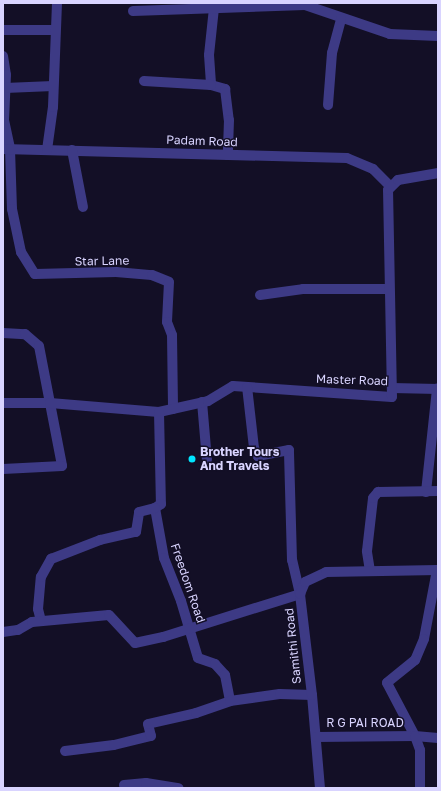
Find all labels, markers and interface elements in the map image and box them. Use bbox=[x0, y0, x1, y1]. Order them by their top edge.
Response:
street label: Padam Road bbox=[166, 133, 238, 149]
street label: Star Lane bbox=[74, 253, 130, 269]
street label: Master Road bbox=[316, 372, 388, 388]
place label: Brother Tours And Travels bbox=[200, 445, 279, 473]
marker: Brother Tours And Travels bbox=[187, 454, 197, 464]
street label: Freedom Road bbox=[168, 541, 208, 625]
street label: Samithi Road bbox=[282, 607, 304, 685]
street label: R G PAI ROAD bbox=[326, 716, 404, 730]

